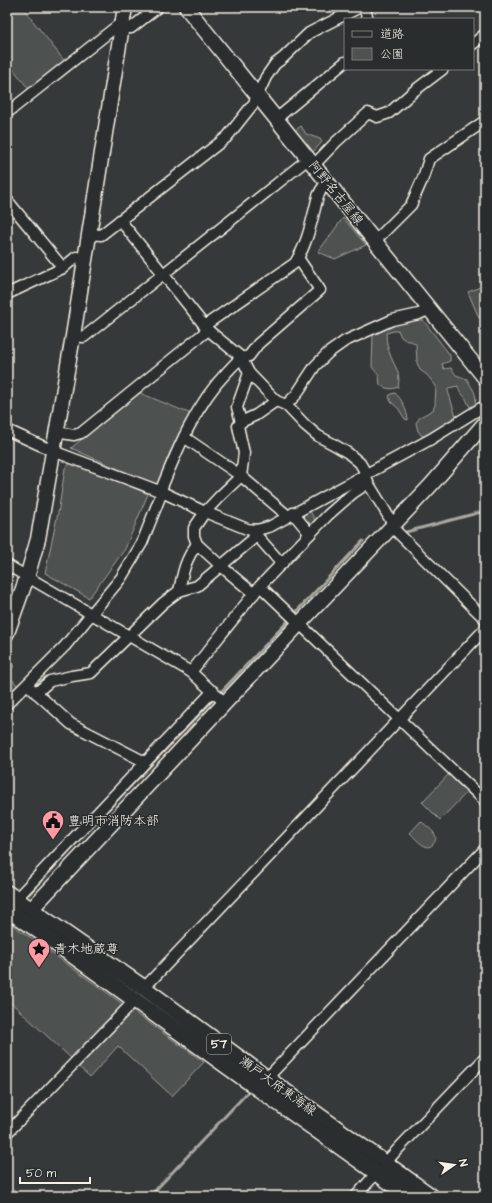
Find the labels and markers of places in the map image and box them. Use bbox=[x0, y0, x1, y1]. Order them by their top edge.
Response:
public building icon: 豊明市消防本部 bbox=[40, 808, 66, 841]
place label: 豊明市消防本部 bbox=[68, 812, 159, 830]
place icon: 青木地蔵尊 bbox=[26, 936, 52, 969]
place label: 青木地蔵尊 bbox=[54, 940, 119, 958]

